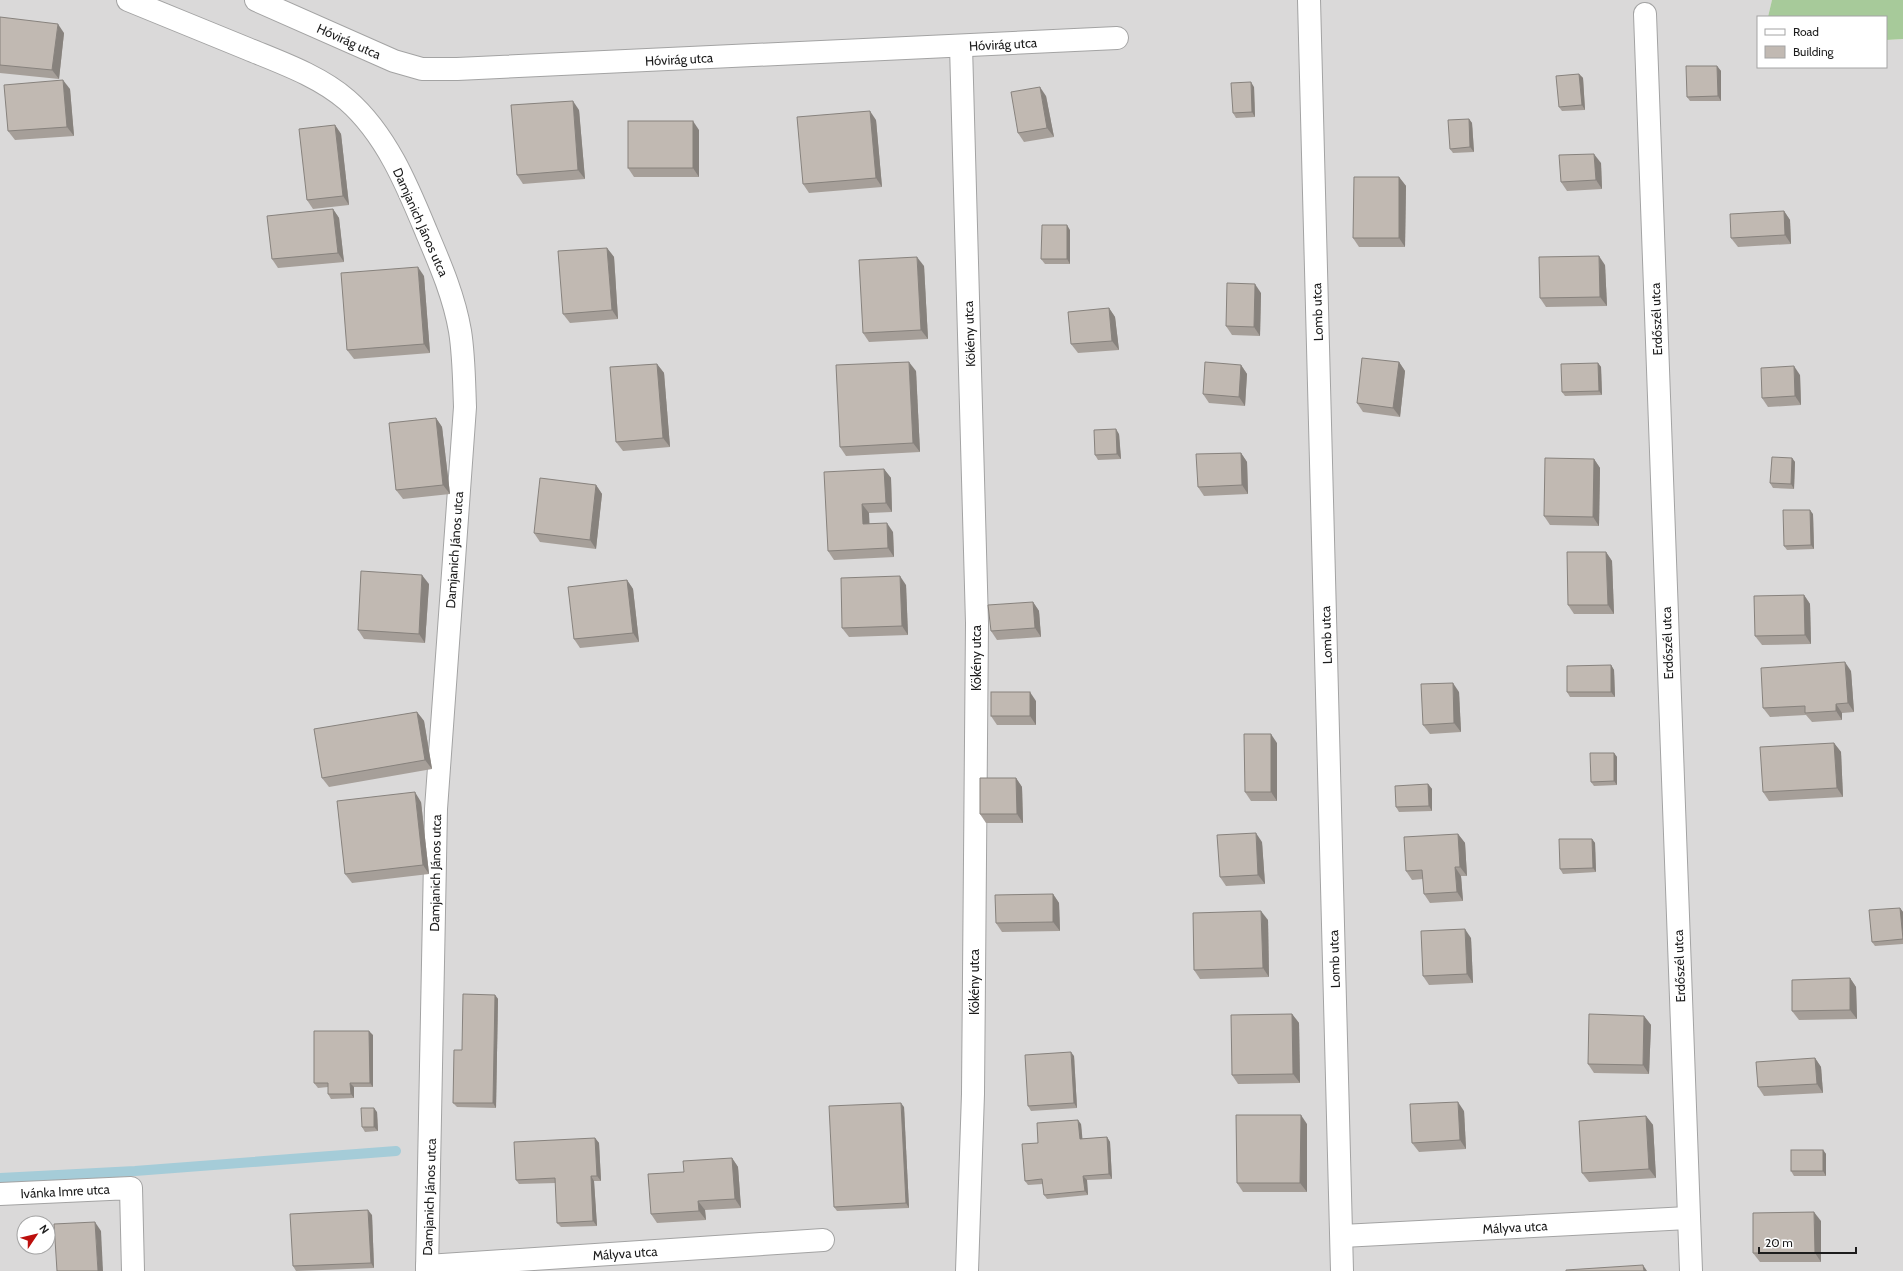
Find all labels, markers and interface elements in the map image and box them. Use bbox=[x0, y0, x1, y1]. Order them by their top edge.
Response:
legend bbox=[1757, 16, 1887, 68]
street label: Hóvirág utca bbox=[315, 20, 384, 62]
text: Road bbox=[1793, 24, 1819, 39]
street label: Hóvirág utca bbox=[969, 34, 1038, 54]
text: Building bbox=[1793, 44, 1835, 59]
street label: Hóvirág utca bbox=[645, 49, 714, 69]
street label: Damjanich János utca bbox=[389, 165, 452, 280]
street label: Lomb utca bbox=[1308, 282, 1326, 341]
street label: Erdőszél utca bbox=[1647, 282, 1665, 356]
street label: Kökény utca bbox=[960, 300, 978, 367]
street label: Damjanich János utca bbox=[442, 490, 467, 609]
street label: Lomb utca bbox=[1317, 605, 1335, 664]
street label: Erdőszél utca bbox=[1658, 606, 1676, 680]
street label: Kökény utca bbox=[968, 624, 984, 691]
street label: Damjanich János utca bbox=[426, 813, 445, 932]
street label: Lomb utca bbox=[1325, 929, 1343, 988]
street label: Erdőszél utca bbox=[1670, 929, 1688, 1003]
street label: Kökény utca bbox=[966, 948, 982, 1015]
street label: Damjanich János utca bbox=[419, 1137, 440, 1256]
street label: Ivánka Imre utca bbox=[20, 1181, 111, 1201]
north arrow bbox=[16, 1215, 56, 1255]
street label: Mályva utca bbox=[1482, 1217, 1549, 1237]
text: N bbox=[36, 1222, 52, 1236]
scale bar bbox=[1759, 1229, 1856, 1255]
text: 20 m bbox=[1765, 1235, 1793, 1250]
street label: Mályva utca bbox=[592, 1243, 659, 1263]

